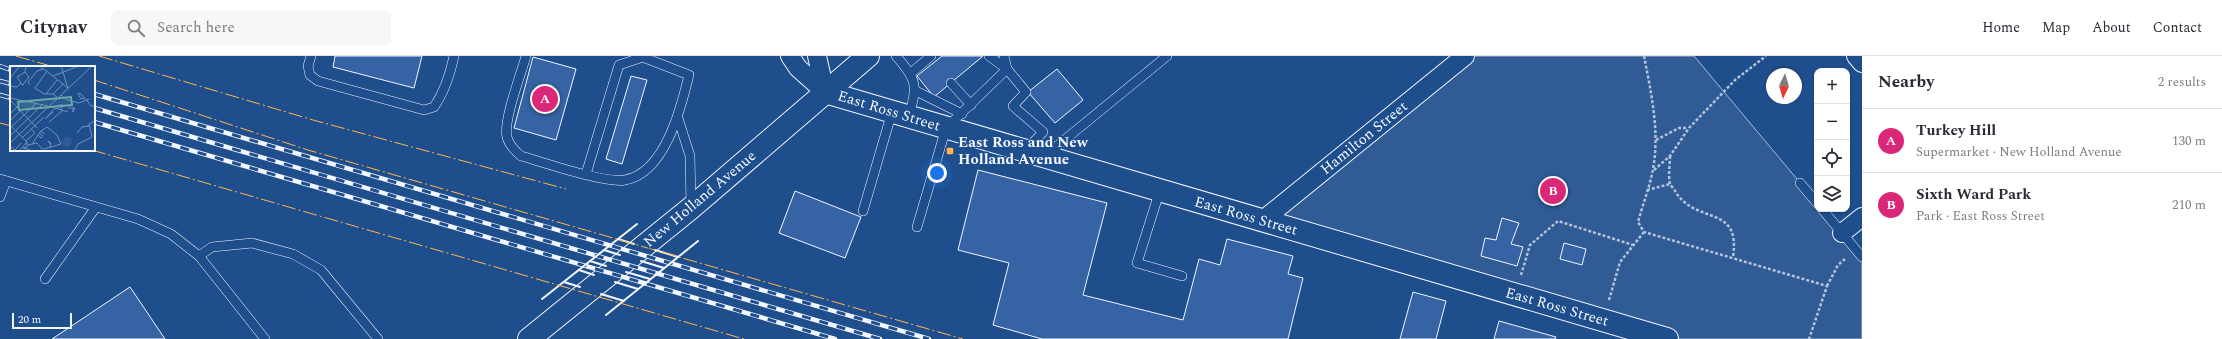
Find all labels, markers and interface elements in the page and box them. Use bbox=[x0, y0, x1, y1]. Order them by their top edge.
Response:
search box bbox=[111, 10, 391, 46]
text: Citynav bbox=[20, 13, 87, 42]
text: Search here bbox=[157, 16, 235, 39]
icon: search bbox=[125, 17, 147, 39]
text: Home bbox=[1982, 17, 2020, 38]
text: Map bbox=[2042, 17, 2070, 38]
text: About bbox=[2092, 17, 2131, 38]
text: Contact bbox=[2153, 17, 2202, 38]
inset map bbox=[10, 66, 95, 151]
north arrow bbox=[1766, 68, 1802, 104]
map controls bbox=[1814, 68, 1850, 212]
button: + bbox=[1814, 68, 1850, 104]
text: Nearby bbox=[1878, 69, 1934, 95]
text: 2 results bbox=[2158, 72, 2206, 92]
pin: A bbox=[532, 84, 558, 114]
street label: East Ross Street bbox=[835, 84, 943, 138]
street label: Hamilton Street bbox=[1315, 95, 1413, 181]
button: − bbox=[1814, 104, 1850, 140]
text: Turkey Hill bbox=[1916, 119, 1996, 142]
place label: East Ross and New Holland Avenue bbox=[958, 131, 1089, 171]
text: A bbox=[1886, 131, 1896, 151]
text: 130 m bbox=[2172, 131, 2206, 151]
button: locate bbox=[1814, 140, 1850, 176]
text: Supermarket · New Holland Avenue bbox=[1916, 142, 2122, 162]
street label: New Holland Avenue bbox=[639, 145, 761, 253]
marker: East Ross and New Holland Avenue bbox=[945, 146, 955, 156]
your location bbox=[927, 163, 947, 183]
pin: B bbox=[1540, 176, 1566, 206]
button: layers bbox=[1814, 176, 1850, 212]
text: Sixth Ward Park bbox=[1916, 183, 2031, 206]
street label: East Ross Street bbox=[1192, 190, 1300, 242]
text: B bbox=[1886, 195, 1896, 215]
text: 210 m bbox=[2172, 195, 2206, 215]
text: Park · East Ross Street bbox=[1916, 206, 2045, 226]
street label: East Ross Street bbox=[1503, 281, 1611, 333]
scale bar bbox=[12, 311, 72, 330]
text: 20 m bbox=[18, 311, 41, 328]

